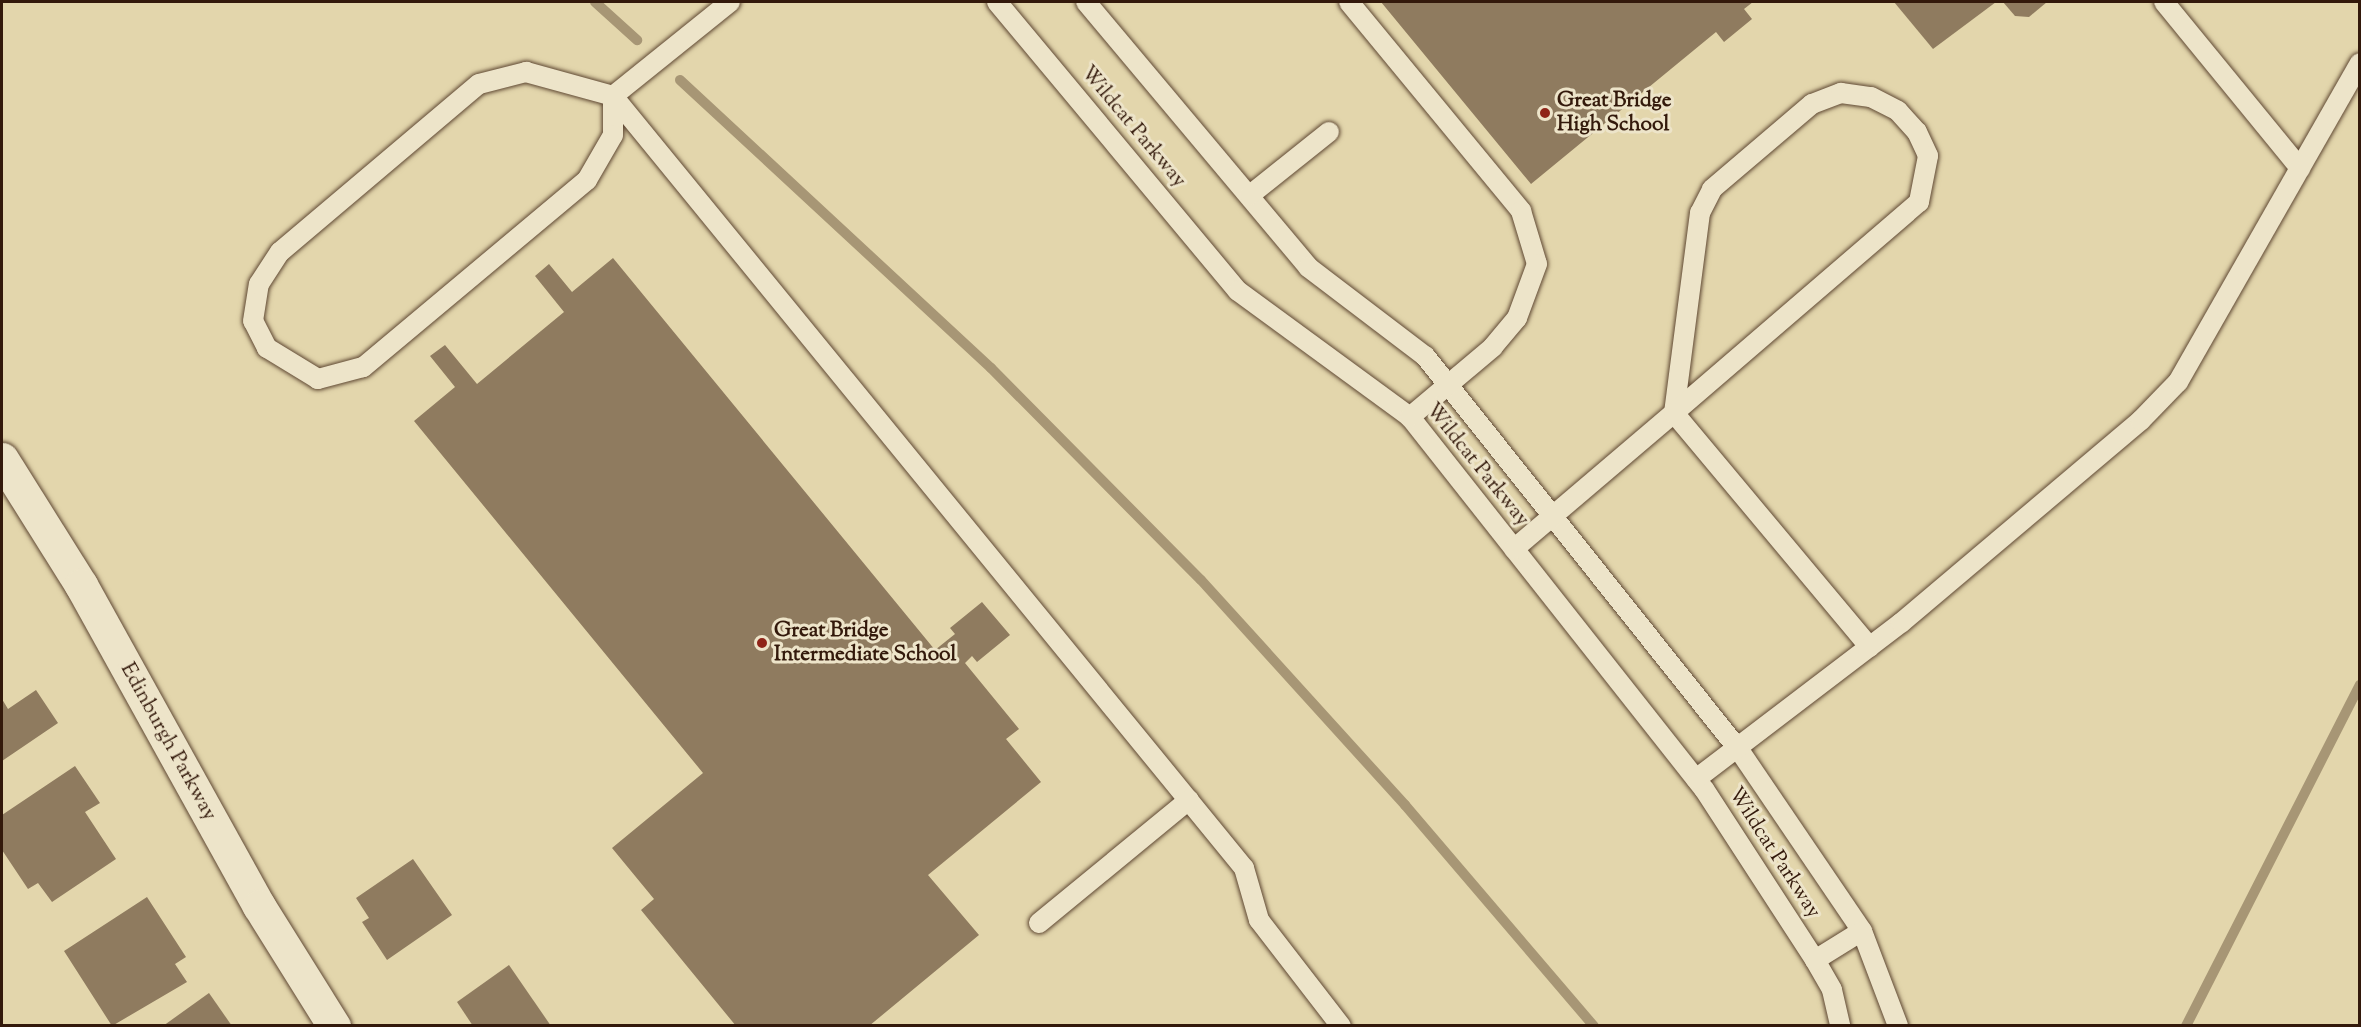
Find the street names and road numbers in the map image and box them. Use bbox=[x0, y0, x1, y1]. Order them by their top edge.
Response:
street label: Wildcat Parkway bbox=[1075, 61, 1191, 193]
street label: Wildcat Parkway bbox=[1420, 398, 1534, 532]
street label: Edinburgh Parkway bbox=[114, 659, 222, 825]
street label: Wildcat Parkway bbox=[1722, 783, 1826, 923]

